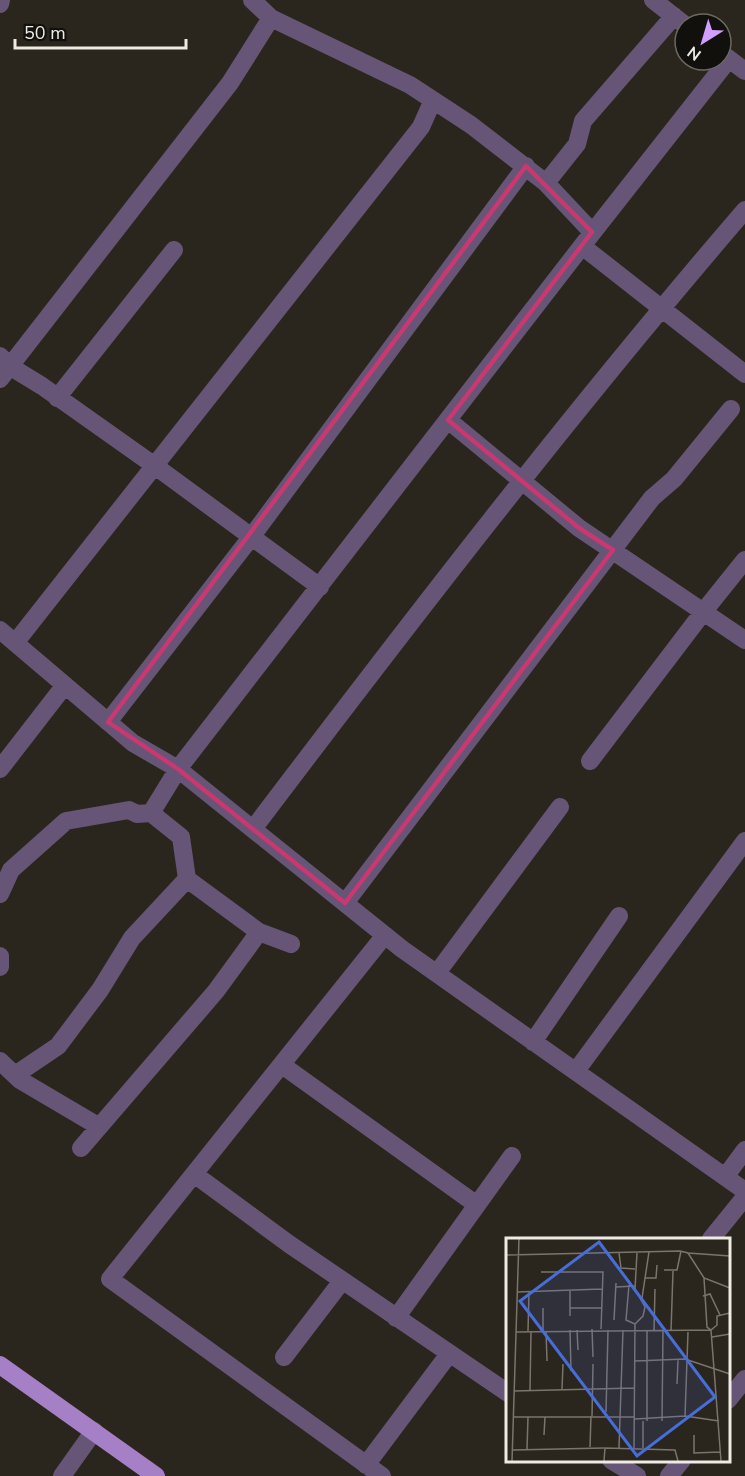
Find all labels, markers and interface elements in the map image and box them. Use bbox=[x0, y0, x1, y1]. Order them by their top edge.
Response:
scale bar bbox=[15, 12, 186, 50]
north arrow bbox=[673, 12, 733, 72]
text: 50 m bbox=[24, 21, 66, 45]
text: N bbox=[683, 41, 706, 66]
inset map bbox=[506, 1238, 730, 1461]

